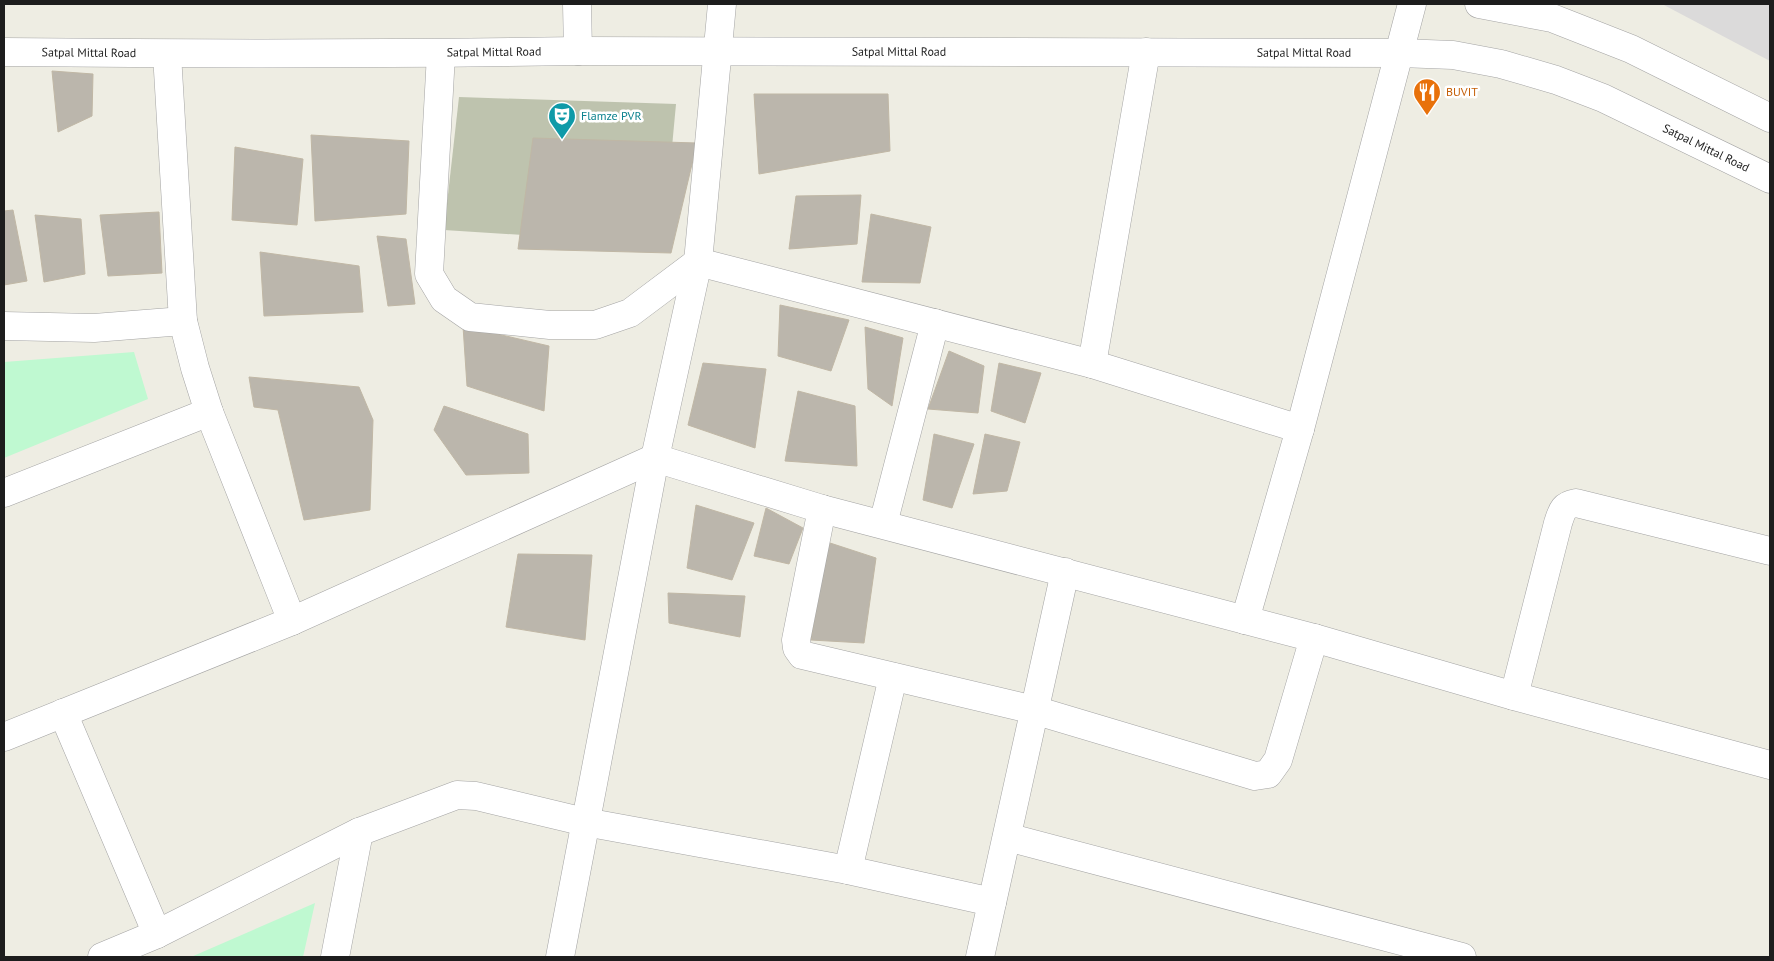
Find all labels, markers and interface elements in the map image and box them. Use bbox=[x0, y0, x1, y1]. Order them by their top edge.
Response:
street label: Satpal Mittal Road bbox=[42, 44, 136, 60]
street label: Satpal Mittal Road bbox=[447, 44, 541, 60]
street label: Satpal Mittal Road bbox=[852, 44, 946, 59]
street label: Satpal Mittal Road bbox=[1257, 45, 1351, 60]
restaurant icon: BUVIT bbox=[1412, 77, 1442, 116]
place label: BUVIT bbox=[1446, 84, 1478, 99]
theatre icon: Flamze PVR bbox=[547, 101, 577, 140]
place label: Flamze PVR bbox=[581, 108, 642, 123]
street label: Satpal Mittal Road bbox=[1660, 120, 1752, 175]

